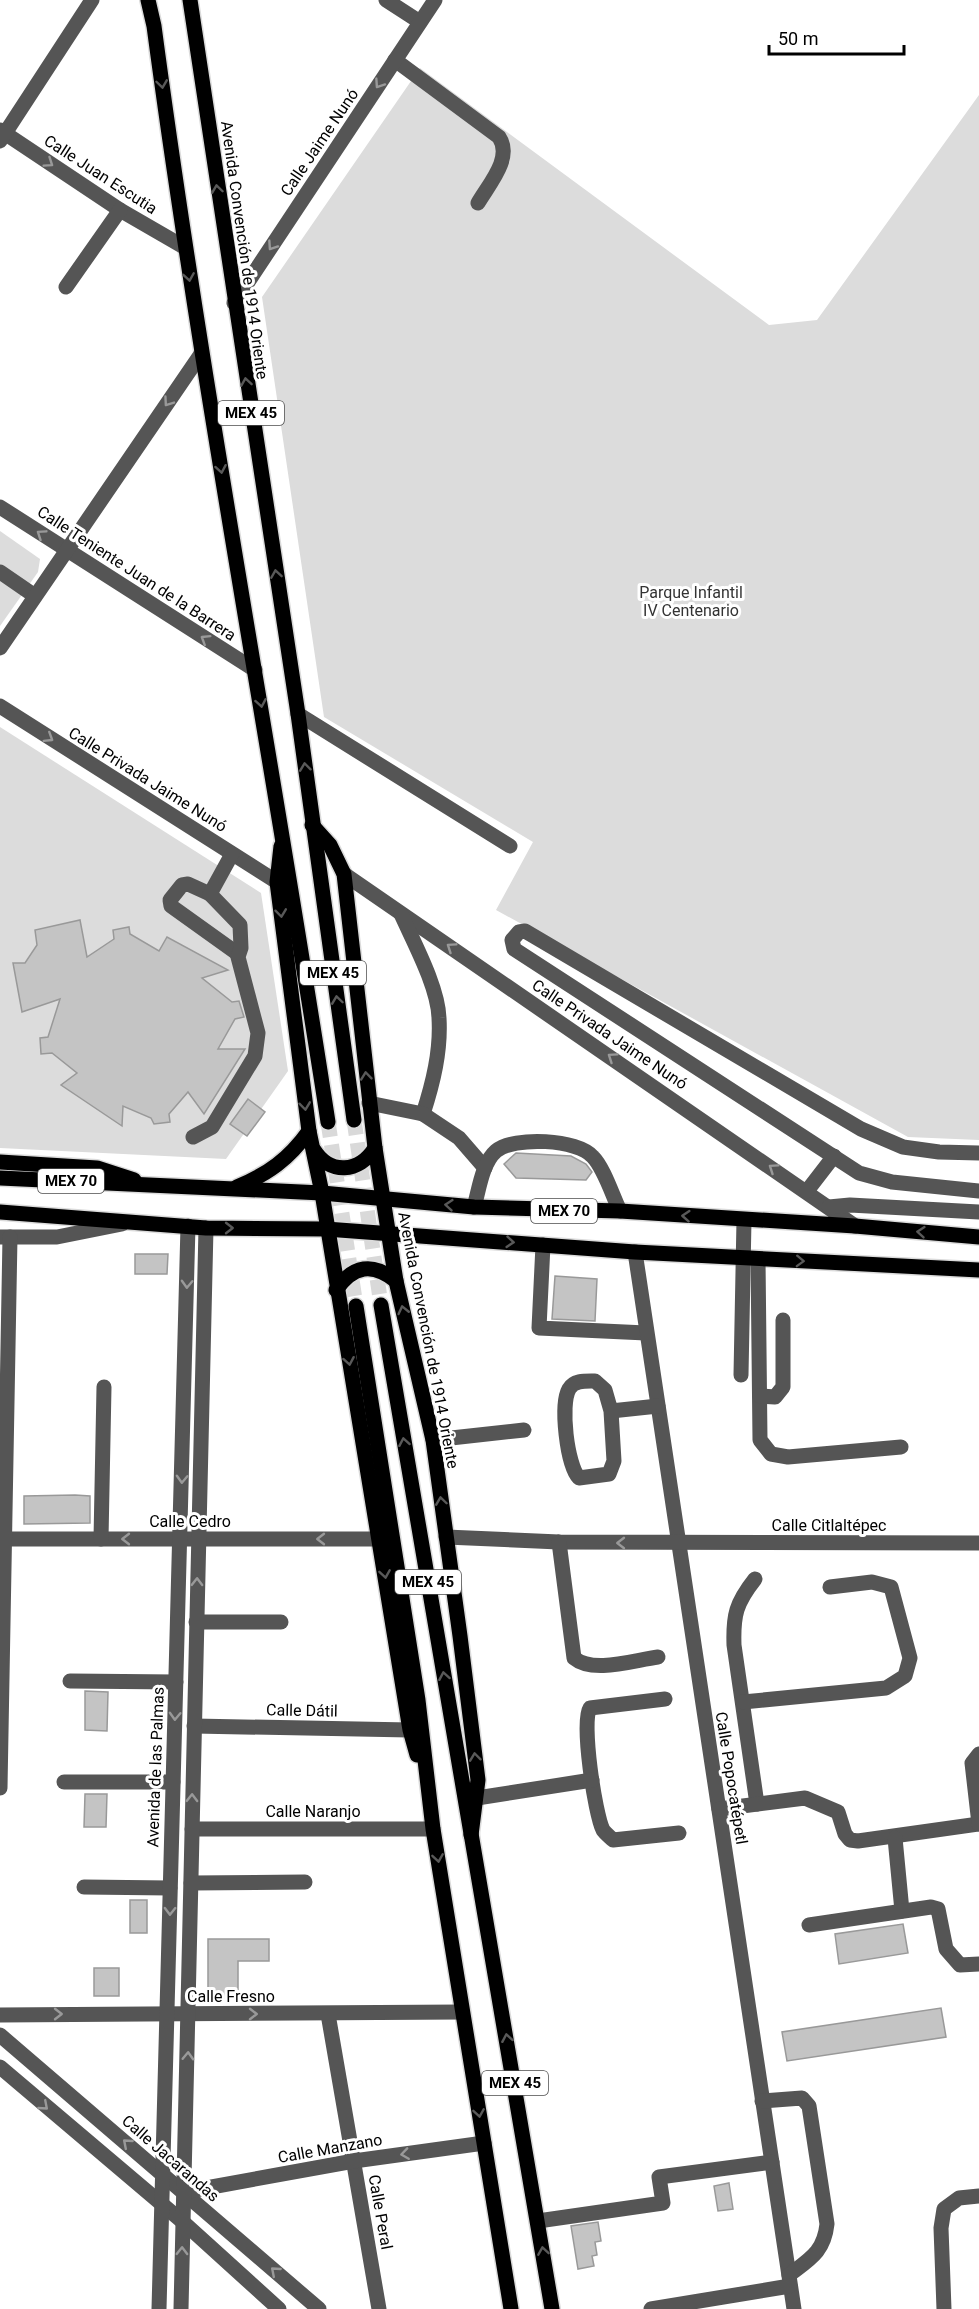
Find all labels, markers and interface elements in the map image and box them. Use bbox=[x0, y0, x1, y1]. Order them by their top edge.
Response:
scale bar bbox=[769, 18, 904, 56]
text: 50 m bbox=[778, 28, 818, 49]
one-way arrow bbox=[375, 78, 387, 88]
one-way arrow bbox=[155, 79, 168, 88]
street label: Calle Jaime Nunó bbox=[276, 85, 362, 200]
street label: Avenida Convención de 1914 Oriente bbox=[217, 120, 272, 381]
street label: Calle Juan Escutia bbox=[41, 131, 161, 218]
one-way arrow bbox=[42, 155, 53, 166]
one-way arrow bbox=[212, 184, 224, 193]
one-way arrow bbox=[268, 240, 279, 251]
one-way arrow bbox=[182, 272, 195, 282]
one-way arrow bbox=[241, 377, 253, 386]
one-way arrow bbox=[164, 395, 175, 406]
road number: MEX 45 bbox=[218, 401, 284, 425]
one-way arrow bbox=[214, 464, 227, 474]
street label: Calle Teniente Juan de la Barrera bbox=[34, 502, 240, 645]
one-way arrow bbox=[36, 530, 47, 541]
one-way arrow bbox=[271, 570, 283, 579]
park label: Parque Infantil IV Centenario bbox=[639, 583, 743, 620]
one-way arrow bbox=[201, 634, 211, 646]
one-way arrow bbox=[254, 698, 267, 708]
street label: Calle Privada Jaime Nunó bbox=[65, 723, 230, 836]
one-way arrow bbox=[43, 730, 54, 741]
one-way arrow bbox=[299, 763, 311, 772]
one-way arrow bbox=[274, 908, 287, 918]
one-way arrow bbox=[447, 943, 458, 954]
road number: MEX 45 bbox=[300, 961, 366, 985]
street label: Calle Privada Jaime Nunó bbox=[529, 975, 691, 1093]
one-way arrow bbox=[331, 996, 343, 1005]
one-way arrow bbox=[608, 1053, 619, 1064]
one-way arrow bbox=[360, 1071, 373, 1080]
one-way arrow bbox=[299, 1102, 311, 1111]
one-way arrow bbox=[769, 1164, 780, 1175]
road number: MEX 70 bbox=[38, 1169, 104, 1193]
one-way arrow bbox=[445, 1199, 454, 1212]
road number: MEX 70 bbox=[531, 1199, 597, 1223]
street label: Avenida Convención de 1914 Oriente bbox=[394, 1210, 463, 1470]
one-way arrow bbox=[681, 1210, 690, 1223]
one-way arrow bbox=[225, 1222, 234, 1234]
one-way arrow bbox=[916, 1226, 925, 1239]
one-way arrow bbox=[505, 1236, 514, 1249]
one-way arrow bbox=[796, 1254, 805, 1267]
one-way arrow bbox=[180, 1280, 193, 1289]
one-way arrow bbox=[397, 1305, 410, 1315]
one-way arrow bbox=[342, 1356, 354, 1365]
one-way arrow bbox=[398, 1438, 411, 1448]
one-way arrow bbox=[175, 1474, 188, 1483]
one-way arrow bbox=[436, 1496, 448, 1505]
street label: Calle Cedro bbox=[149, 1512, 231, 1531]
street label: Calle Citlaltépec bbox=[772, 1516, 886, 1535]
one-way arrow bbox=[122, 1533, 131, 1545]
one-way arrow bbox=[317, 1533, 326, 1545]
one-way arrow bbox=[616, 1537, 625, 1549]
one-way arrow bbox=[379, 1569, 391, 1578]
road number: MEX 45 bbox=[395, 1570, 461, 1594]
one-way arrow bbox=[191, 1577, 204, 1586]
one-way arrow bbox=[438, 1671, 451, 1681]
street label: Avenida de las Palmas bbox=[143, 1686, 168, 1848]
street label: Calle Dátil bbox=[266, 1700, 338, 1721]
street label: Calle Popocatépetl bbox=[712, 1710, 751, 1846]
one-way arrow bbox=[169, 1711, 181, 1720]
one-way arrow bbox=[469, 1752, 482, 1761]
one-way arrow bbox=[186, 1793, 199, 1802]
street label: Calle Naranjo bbox=[265, 1802, 361, 1821]
one-way arrow bbox=[431, 1853, 444, 1863]
one-way arrow bbox=[163, 1906, 176, 1915]
street label: Calle Fresno bbox=[187, 1987, 275, 2006]
one-way arrow bbox=[54, 2008, 63, 2020]
one-way arrow bbox=[249, 2008, 258, 2020]
one-way arrow bbox=[501, 2034, 514, 2044]
one-way arrow bbox=[182, 2051, 194, 2060]
road number: MEX 45 bbox=[482, 2071, 548, 2095]
one-way arrow bbox=[37, 2098, 48, 2109]
one-way arrow bbox=[472, 2108, 485, 2118]
street label: Calle Jacarandas bbox=[118, 2111, 223, 2206]
street label: Calle Manzano bbox=[277, 2130, 384, 2167]
one-way arrow bbox=[123, 2139, 134, 2150]
one-way arrow bbox=[401, 2148, 410, 2160]
street label: Calle Peral bbox=[365, 2173, 396, 2251]
one-way arrow bbox=[176, 2246, 188, 2255]
one-way arrow bbox=[537, 2247, 549, 2256]
one-way arrow bbox=[271, 2267, 281, 2278]

